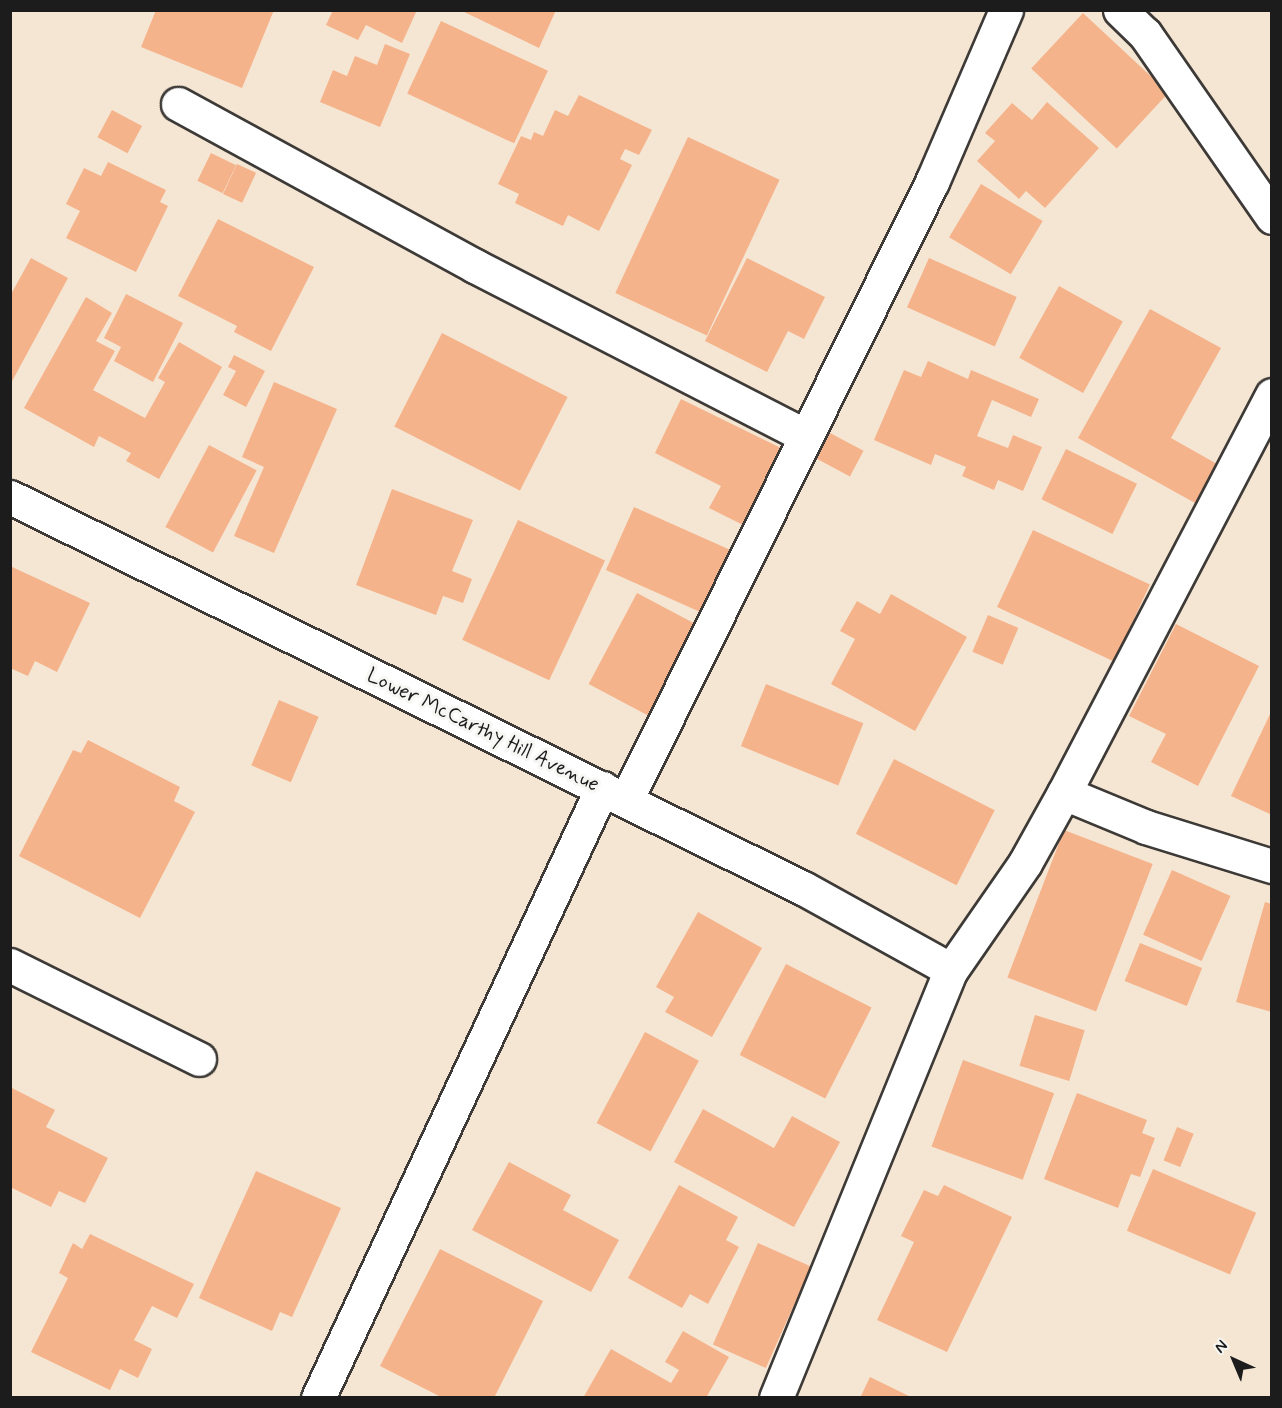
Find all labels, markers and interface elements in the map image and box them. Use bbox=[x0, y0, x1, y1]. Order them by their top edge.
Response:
street label: Lower McCarthy Hill Avenue bbox=[363, 663, 603, 797]
north arrow bbox=[1204, 1330, 1264, 1390]
text: N bbox=[1210, 1335, 1232, 1358]

